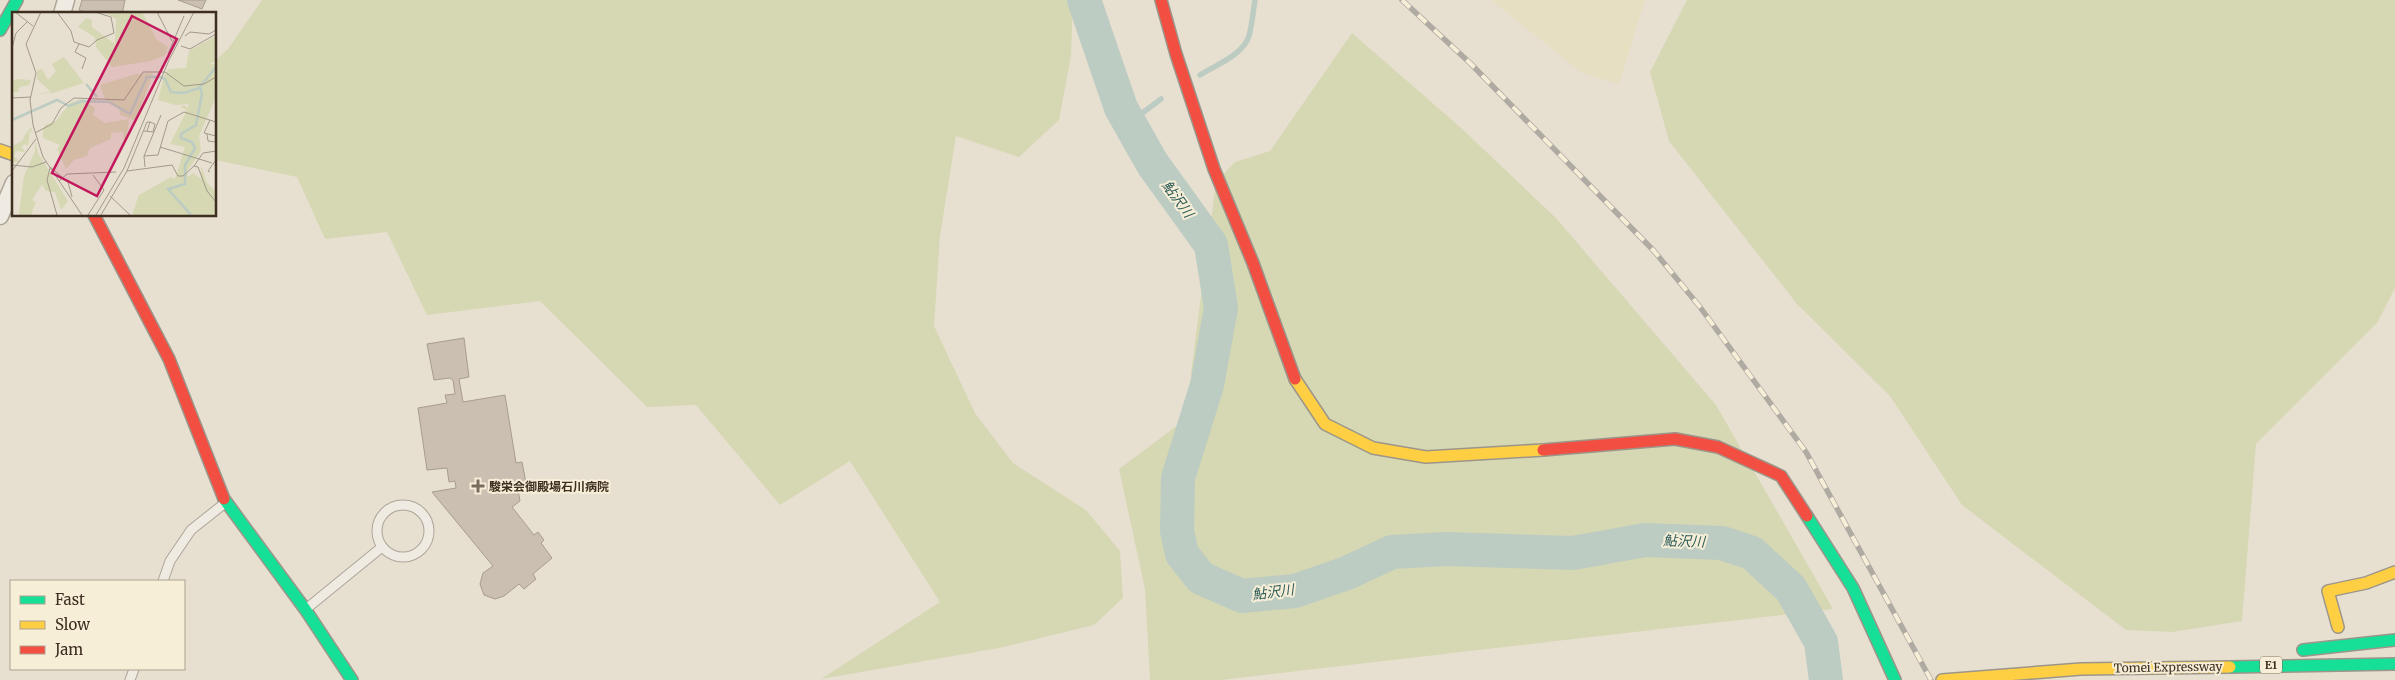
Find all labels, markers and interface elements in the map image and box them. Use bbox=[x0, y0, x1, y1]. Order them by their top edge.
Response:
inset map bbox=[12, 12, 216, 216]
water label: 鮎沢川 bbox=[1158, 177, 1199, 223]
marker: 駿栄会御殿場石川病院 bbox=[471, 479, 485, 493]
place label: 駿栄会御殿場石川病院 bbox=[489, 479, 609, 494]
water label: 鮎沢川 bbox=[1663, 531, 1707, 551]
legend bbox=[10, 580, 185, 670]
water label: 鮎沢川 bbox=[1251, 580, 1297, 603]
text: Fast bbox=[55, 590, 85, 609]
text: Slow bbox=[55, 615, 90, 634]
text: Jam bbox=[54, 640, 83, 659]
road number: E1 bbox=[2260, 656, 2282, 674]
street label: Tomei Expressway bbox=[2114, 659, 2222, 675]

